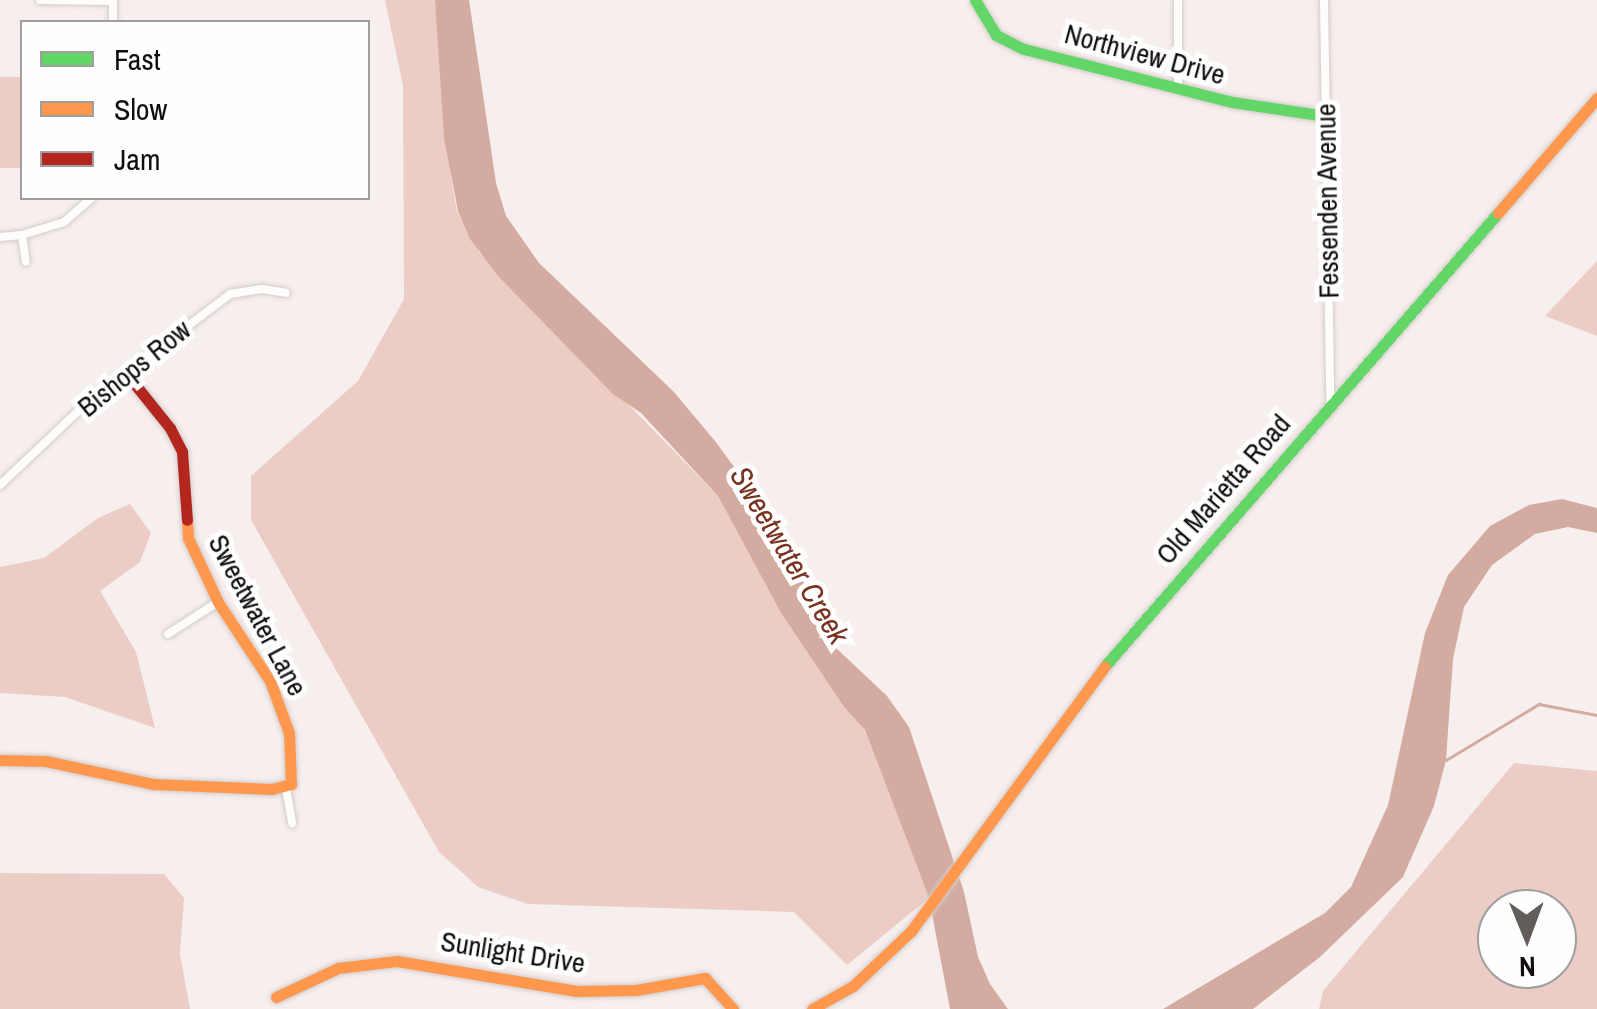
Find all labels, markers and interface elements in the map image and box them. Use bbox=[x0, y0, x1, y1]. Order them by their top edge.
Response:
street label: Northview Drive bbox=[1061, 16, 1229, 92]
legend bbox=[20, 20, 370, 200]
text: Fast bbox=[114, 39, 161, 79]
text: Slow bbox=[114, 89, 167, 129]
street label: Fessenden Avenue bbox=[1308, 103, 1346, 299]
text: Jam bbox=[114, 139, 160, 179]
street label: Bishops Row bbox=[71, 312, 197, 424]
street label: Old Marietta Road bbox=[1149, 407, 1297, 571]
water label: Sweetwater Creek bbox=[723, 460, 857, 650]
street label: Sweetwater Lane bbox=[202, 529, 314, 701]
north arrow bbox=[1477, 889, 1577, 989]
street label: Sunlight Drive bbox=[439, 924, 587, 980]
text: N bbox=[1519, 948, 1536, 986]

